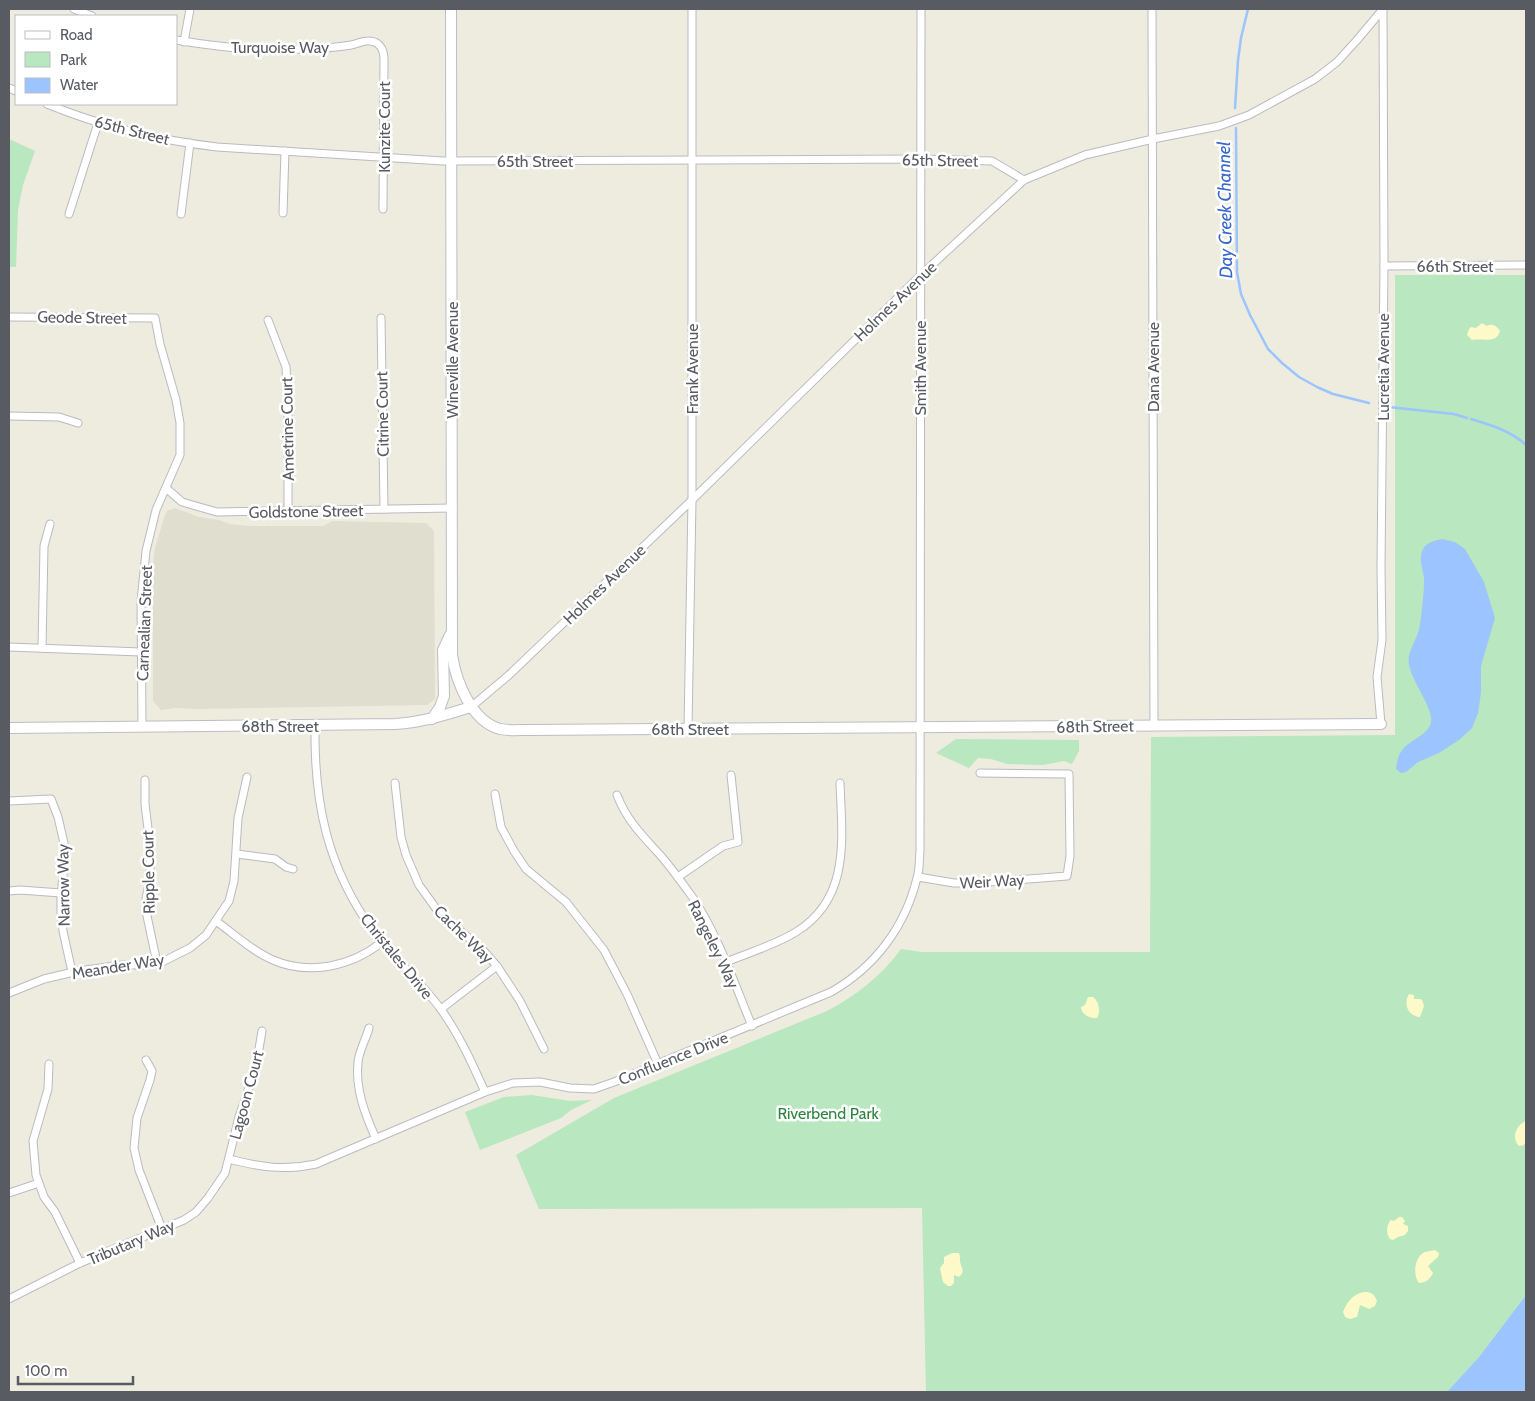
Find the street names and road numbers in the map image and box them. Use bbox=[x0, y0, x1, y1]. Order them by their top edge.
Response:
street label: Turquoise Way bbox=[231, 38, 329, 57]
street label: Kunzite Court bbox=[375, 81, 394, 173]
street label: 65th Street bbox=[92, 112, 172, 149]
street label: 65th Street bbox=[902, 150, 979, 171]
street label: 65th Street bbox=[497, 152, 574, 171]
street label: Holmes Avenue bbox=[850, 257, 940, 345]
street label: 66th Street bbox=[1417, 257, 1494, 276]
street label: Wineville Avenue bbox=[443, 302, 462, 418]
street label: Geode Street bbox=[37, 307, 127, 328]
street label: Lucretia Avenue bbox=[1374, 313, 1393, 421]
street label: Smith Avenue bbox=[911, 320, 930, 416]
street label: Dana Avenue bbox=[1144, 322, 1163, 412]
street label: Frank Avenue bbox=[683, 324, 702, 414]
street label: Citrine Court bbox=[372, 370, 393, 457]
street label: Ametrine Court bbox=[277, 376, 298, 481]
street label: Goldstone Street bbox=[249, 501, 364, 522]
street label: Holmes Avenue bbox=[559, 540, 649, 628]
street label: Carnealian Street bbox=[133, 564, 156, 681]
street label: 68th Street bbox=[1056, 716, 1135, 737]
street label: 68th Street bbox=[241, 717, 319, 736]
street label: 68th Street bbox=[651, 720, 729, 739]
street label: Ripple Court bbox=[138, 829, 159, 914]
street label: Narrow Way bbox=[53, 844, 74, 926]
street label: Weir Way bbox=[959, 870, 1025, 893]
street label: Rangeley Way bbox=[684, 897, 743, 991]
street label: Cache Way bbox=[430, 901, 497, 967]
street label: Christales Drive bbox=[356, 910, 437, 1003]
street label: Meander Way bbox=[71, 950, 166, 983]
street label: Confluence Drive bbox=[616, 1028, 731, 1089]
street label: Lagoon Court bbox=[226, 1048, 268, 1142]
street label: Tributary Way bbox=[85, 1216, 178, 1269]

